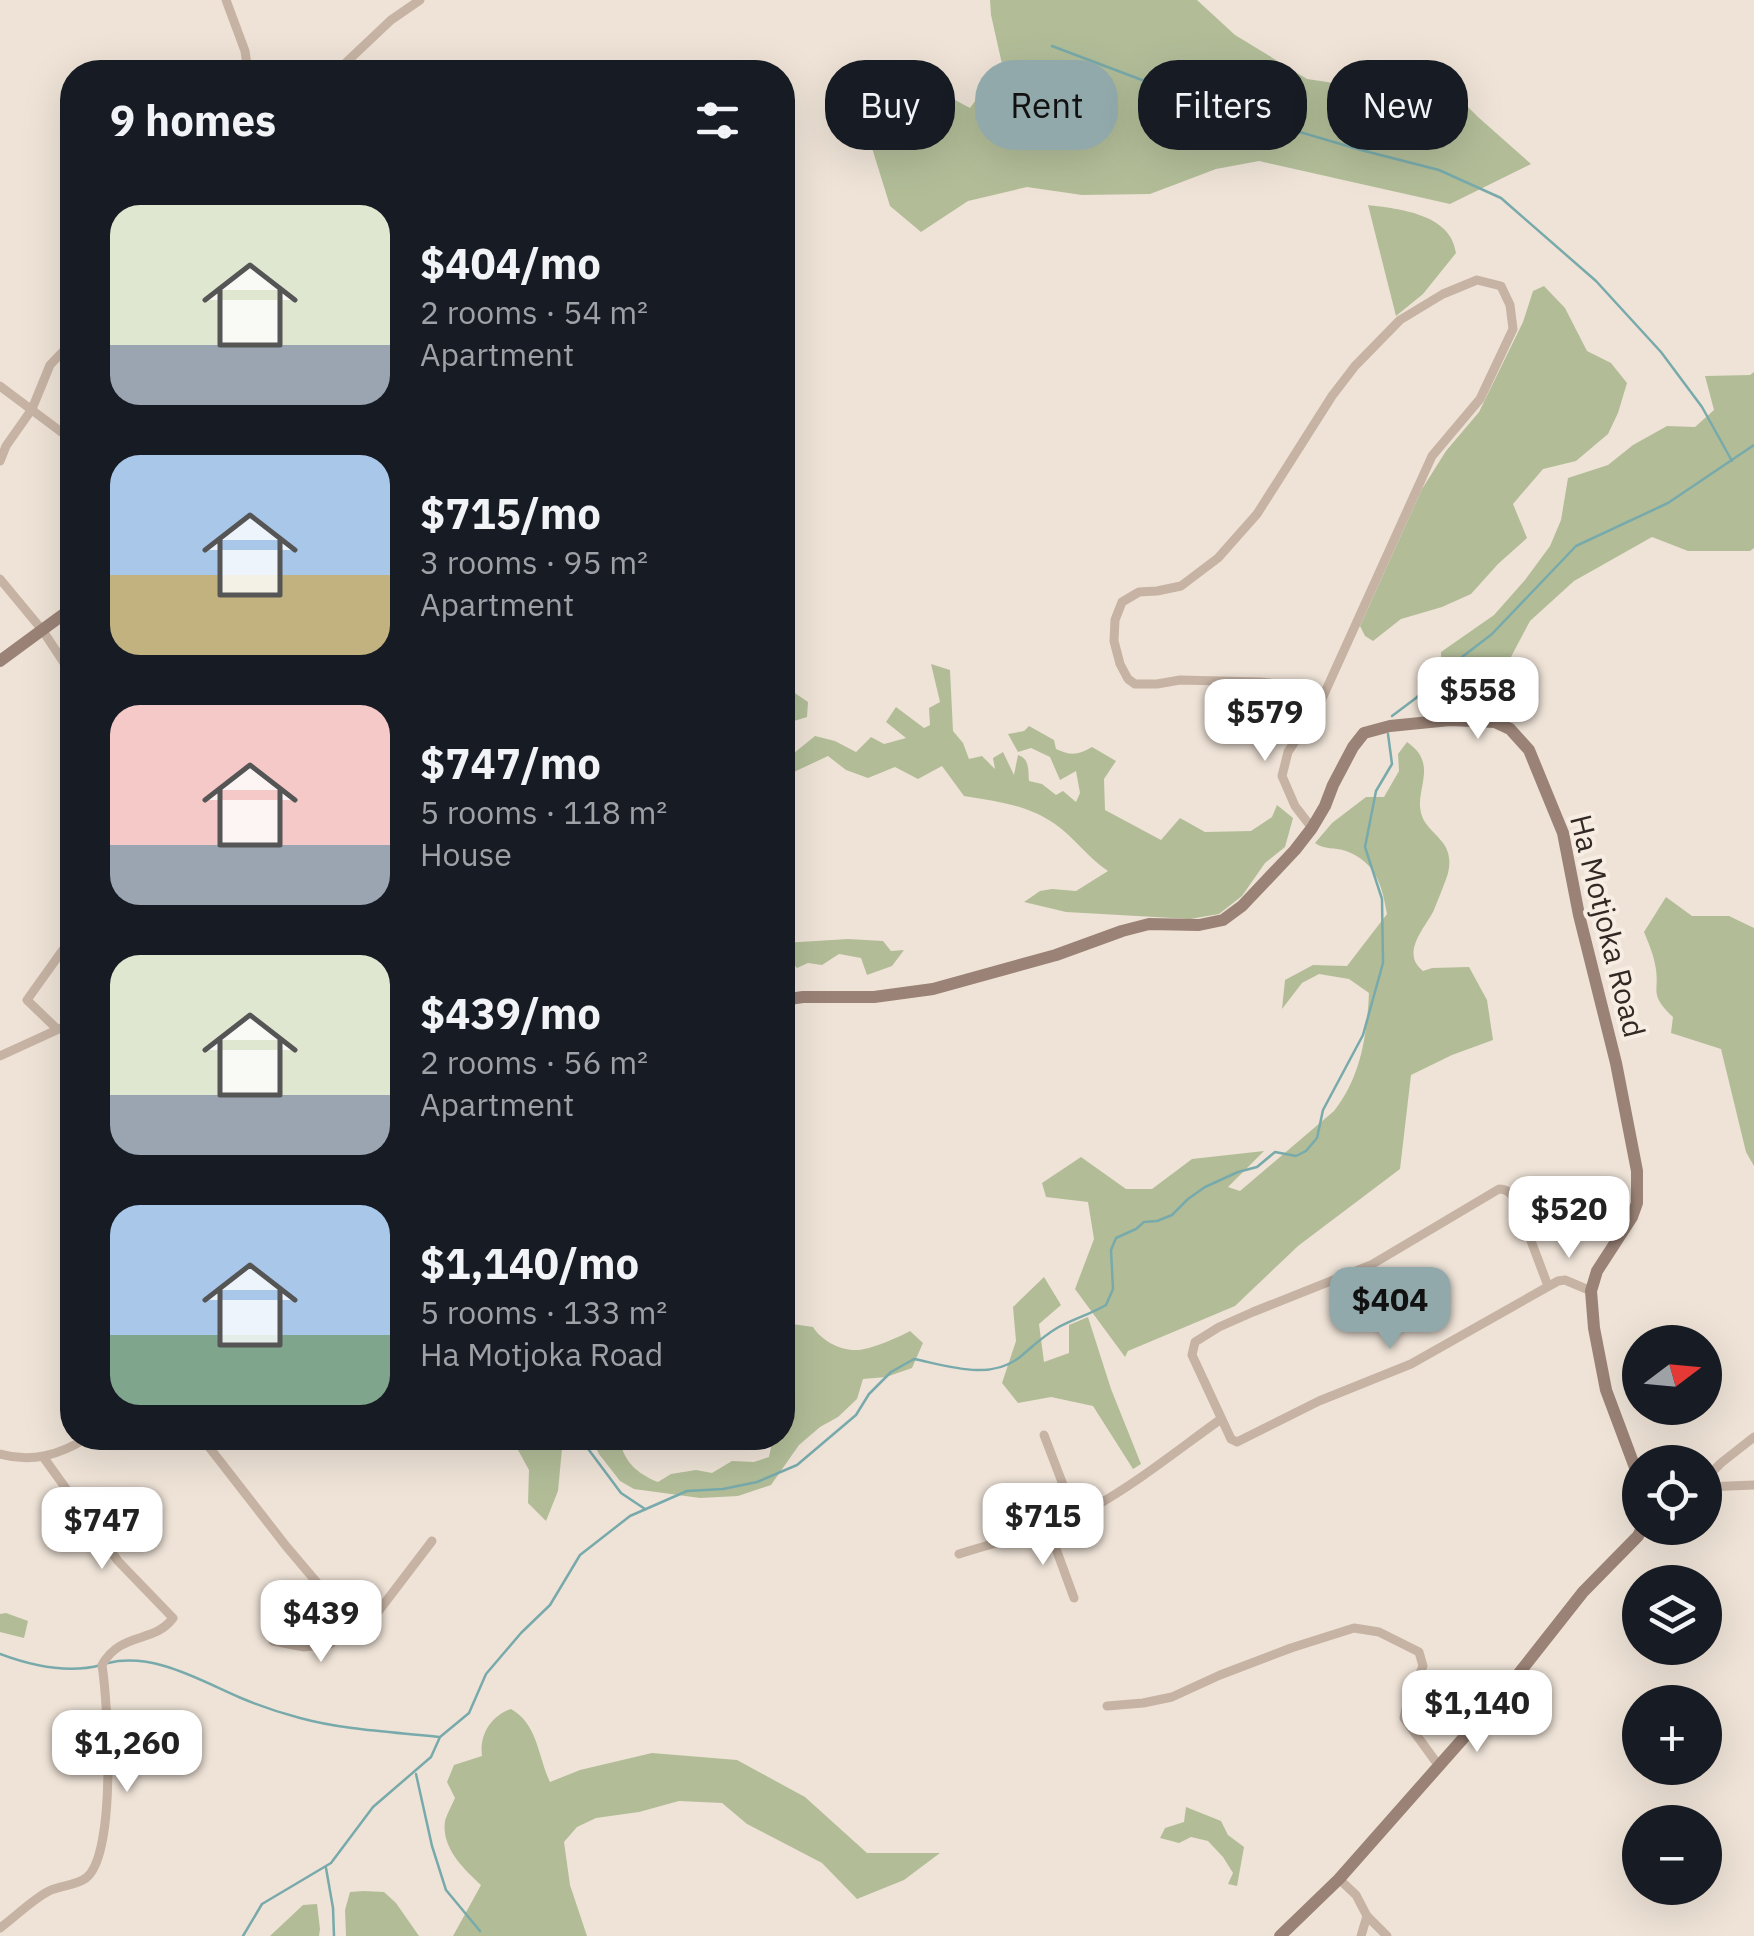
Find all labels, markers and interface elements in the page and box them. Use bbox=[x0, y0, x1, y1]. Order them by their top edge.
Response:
chip: Buy bbox=[825, 60, 955, 150]
chip: Rent bbox=[975, 60, 1118, 150]
chip: Filters bbox=[1138, 60, 1307, 150]
chip: New bbox=[1327, 60, 1468, 150]
text: 9 homes bbox=[110, 93, 276, 148]
icon: filters bbox=[690, 93, 745, 148]
text: $404/mo bbox=[420, 236, 601, 291]
icon: home bbox=[190, 245, 310, 365]
text: 2 rooms · 54 m² bbox=[420, 291, 648, 333]
text: Apartment bbox=[420, 333, 574, 375]
text: $715/mo bbox=[420, 486, 601, 541]
icon: home bbox=[190, 495, 310, 615]
text: 3 rooms · 95 m² bbox=[420, 541, 648, 583]
text: Apartment bbox=[420, 583, 574, 625]
pin: $558 bbox=[1419, 657, 1537, 742]
text: $558 bbox=[1440, 668, 1516, 710]
pin: $579 bbox=[1206, 679, 1324, 764]
text: $579 bbox=[1227, 690, 1303, 732]
text: $747/mo bbox=[420, 736, 601, 791]
icon: home bbox=[190, 745, 310, 865]
text: 5 rooms · 118 m² bbox=[420, 791, 667, 833]
street label: Ha Motjoka Road bbox=[1562, 810, 1655, 1041]
text: House bbox=[420, 833, 512, 875]
text: $439/mo bbox=[420, 986, 601, 1041]
icon: home bbox=[190, 995, 310, 1115]
text: 2 rooms · 56 m² bbox=[420, 1041, 648, 1083]
text: Apartment bbox=[420, 1083, 574, 1125]
pin: $520 bbox=[1510, 1176, 1628, 1261]
text: $520 bbox=[1531, 1187, 1607, 1229]
text: $1,140/mo bbox=[420, 1236, 639, 1291]
icon: home bbox=[190, 1245, 310, 1365]
pin: $404 bbox=[1331, 1267, 1449, 1352]
text: $404 bbox=[1352, 1278, 1428, 1320]
text: 5 rooms · 133 m² bbox=[420, 1291, 667, 1333]
north arrow bbox=[1622, 1325, 1722, 1425]
map controls bbox=[1622, 1325, 1722, 1905]
text: Ha Motjoka Road bbox=[420, 1333, 663, 1375]
button: locate bbox=[1622, 1445, 1722, 1545]
pin: $715 bbox=[984, 1483, 1102, 1568]
pin: $747 bbox=[43, 1487, 161, 1572]
text: $715 bbox=[1005, 1494, 1081, 1536]
text: $747 bbox=[64, 1498, 140, 1540]
button: layers bbox=[1622, 1565, 1722, 1665]
pin: $439 bbox=[262, 1580, 380, 1665]
text: $439 bbox=[283, 1591, 359, 1633]
pin: $1,140 bbox=[1396, 1670, 1558, 1755]
text: $1,140 bbox=[1424, 1681, 1530, 1723]
button: + bbox=[1622, 1685, 1722, 1785]
pin: $1,260 bbox=[46, 1710, 208, 1795]
text: $1,260 bbox=[74, 1721, 180, 1763]
button: − bbox=[1622, 1805, 1722, 1905]

